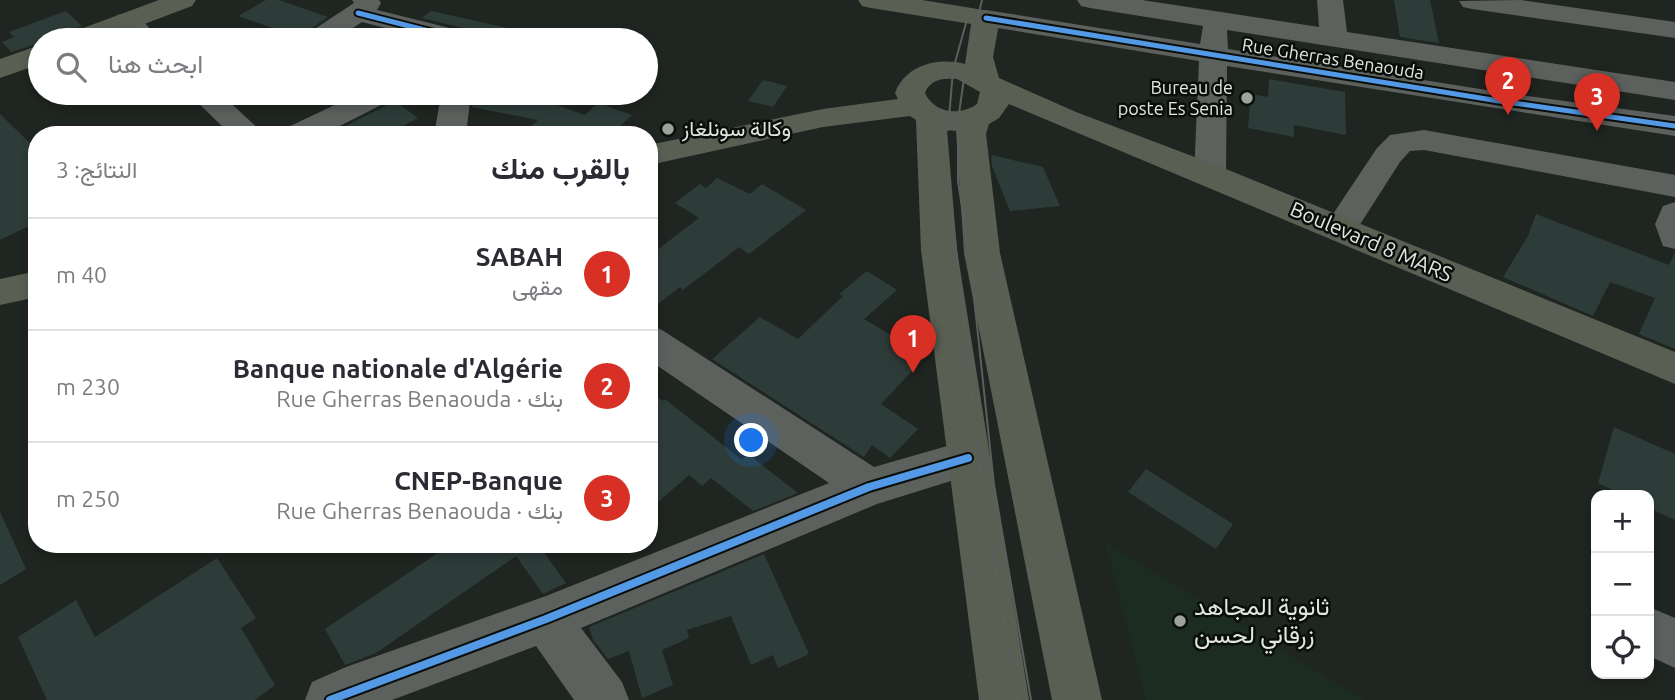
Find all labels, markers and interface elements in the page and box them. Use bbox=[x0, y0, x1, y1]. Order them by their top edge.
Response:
search box bbox=[28, 28, 658, 105]
street label: Rue Gherras Benaouda bbox=[1241, 34, 1426, 82]
icon: search bbox=[52, 48, 90, 86]
text: ابحث هنا bbox=[108, 49, 203, 78]
pin: 2 bbox=[1485, 57, 1531, 115]
pin: 3 bbox=[1574, 73, 1620, 131]
place label: Bureau de poste Es Senia bbox=[1118, 77, 1233, 118]
marker: Bureau de poste Es Senia bbox=[1239, 90, 1255, 106]
place label: وكالة سونلغاز bbox=[681, 116, 791, 142]
marker: وكالة سونلغاز bbox=[660, 121, 676, 137]
text: بالقرب منك bbox=[491, 151, 630, 185]
text: النتائج: 3 bbox=[56, 157, 137, 182]
street label: Boulevard 8 MARS bbox=[1287, 196, 1456, 286]
text: SABAH bbox=[476, 242, 563, 271]
text: 40 m bbox=[56, 262, 107, 287]
text: 1 bbox=[601, 262, 614, 287]
text: مقهى bbox=[512, 274, 563, 299]
pin: 1 bbox=[890, 315, 936, 373]
text: Banque nationale d'Algérie bbox=[233, 354, 563, 383]
text: 230 m bbox=[56, 374, 120, 399]
text: 2 bbox=[601, 374, 614, 399]
text: بنك · Rue Gherras Benaouda bbox=[276, 386, 563, 411]
your location bbox=[734, 423, 768, 457]
text: CNEP-Banque bbox=[394, 466, 563, 495]
text: 250 m bbox=[56, 486, 120, 511]
text: 3 bbox=[601, 486, 614, 511]
map controls bbox=[1591, 490, 1654, 679]
button: + bbox=[1591, 490, 1654, 553]
text: بنك · Rue Gherras Benaouda bbox=[276, 498, 563, 523]
button: − bbox=[1591, 553, 1654, 616]
place label: ثانوية المجاهد زرقاني لحسن bbox=[1194, 593, 1330, 654]
marker: ثانوية المجاهد زرقاني لحسن bbox=[1172, 613, 1188, 629]
button: locate bbox=[1591, 616, 1654, 679]

